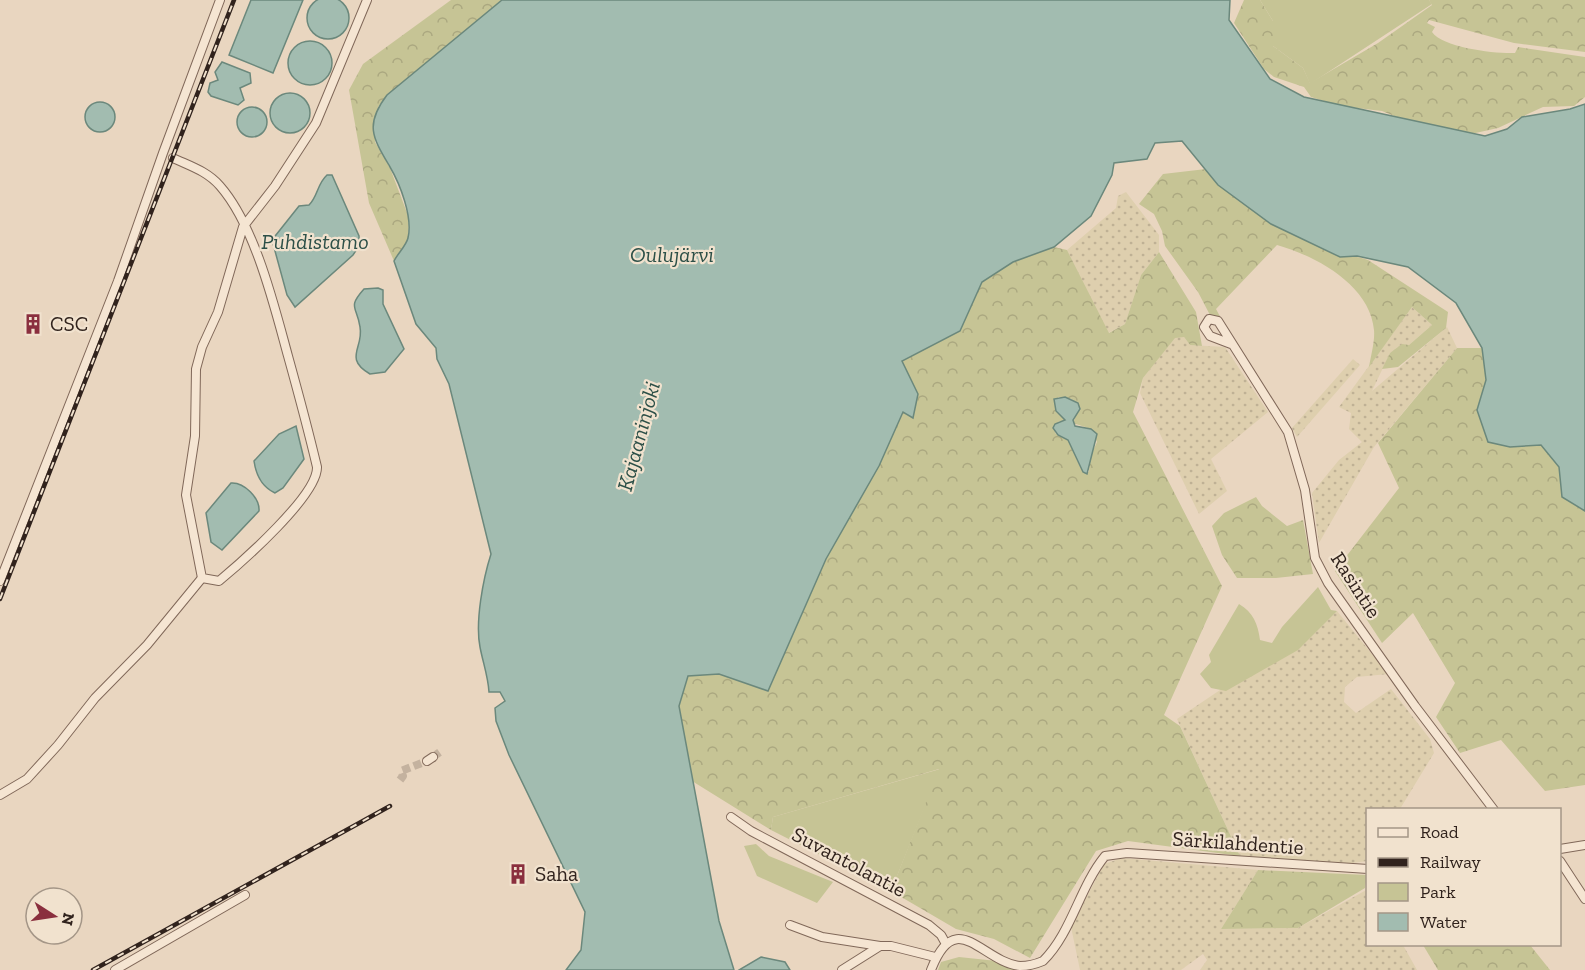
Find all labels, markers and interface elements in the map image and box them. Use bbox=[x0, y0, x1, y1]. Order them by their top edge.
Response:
water label: Puhdistamo bbox=[261, 228, 369, 255]
water label: Oulujärvi bbox=[630, 241, 714, 268]
place label: CSC bbox=[50, 311, 88, 336]
building icon: CSC bbox=[21, 312, 45, 336]
water label: Kajaaninjoki bbox=[611, 379, 666, 494]
street label: Rasintie bbox=[1326, 547, 1387, 623]
legend bbox=[1366, 808, 1561, 946]
street label: Suvantolantie bbox=[788, 821, 911, 902]
text: Road bbox=[1420, 821, 1459, 843]
street label: Särkilahdentie bbox=[1172, 825, 1305, 860]
text: Railway bbox=[1420, 851, 1482, 873]
place label: Saha bbox=[535, 861, 578, 886]
building icon: Saha bbox=[506, 862, 530, 886]
text: Park bbox=[1420, 881, 1456, 903]
north arrow bbox=[24, 886, 84, 946]
text: N bbox=[58, 911, 79, 927]
text: Water bbox=[1420, 911, 1467, 933]

